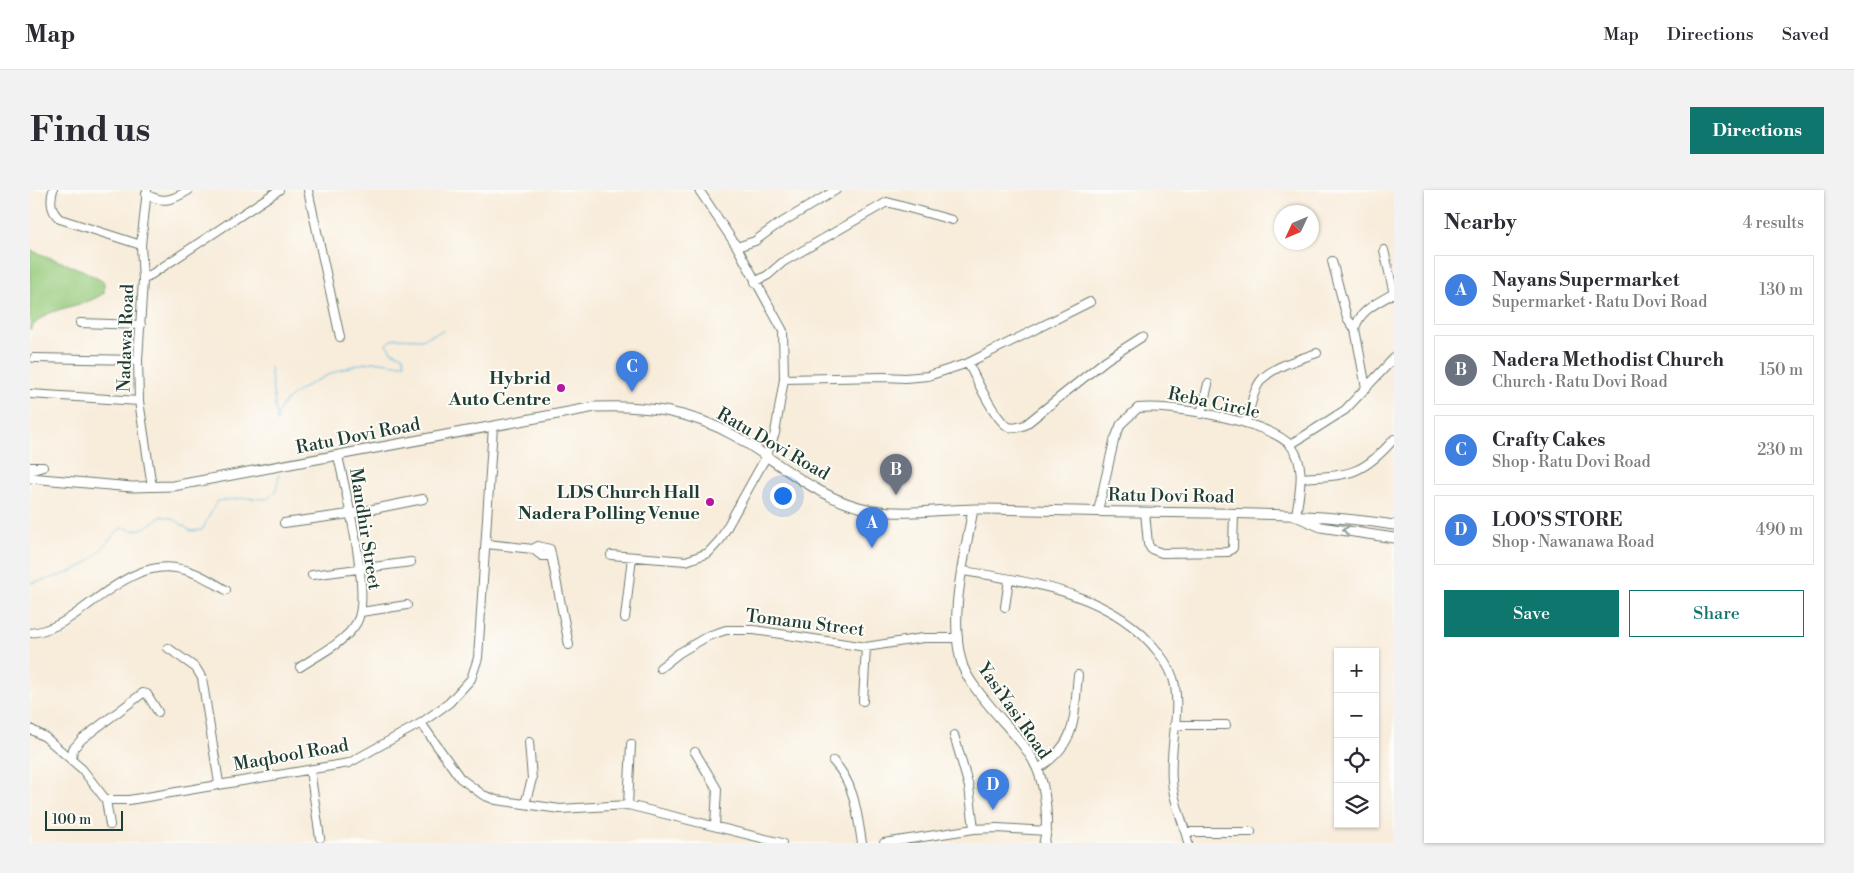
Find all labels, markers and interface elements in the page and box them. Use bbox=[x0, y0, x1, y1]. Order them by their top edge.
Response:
text: Map bbox=[25, 20, 75, 50]
text: Map bbox=[1603, 23, 1639, 46]
text: Directions bbox=[1667, 23, 1754, 46]
text: Saved bbox=[1782, 23, 1829, 46]
button: Directions bbox=[1690, 107, 1824, 154]
text: Find us bbox=[30, 109, 150, 152]
north arrow bbox=[1274, 205, 1319, 250]
text: Nearby bbox=[1444, 210, 1517, 236]
text: 4 results bbox=[1743, 213, 1804, 233]
text: Nayans Supermarket bbox=[1492, 268, 1679, 292]
text: A bbox=[1455, 280, 1467, 300]
text: 130 m bbox=[1759, 280, 1803, 300]
street label: Nadawa Road bbox=[113, 283, 139, 393]
text: Supermarket · Ratu Dovi Road bbox=[1492, 292, 1707, 312]
text: Nadera Methodist Church bbox=[1492, 348, 1724, 372]
pin: C bbox=[616, 351, 648, 392]
text: B bbox=[1455, 360, 1467, 380]
text: 150 m bbox=[1759, 360, 1803, 380]
place label: Hybrid Auto Centre bbox=[448, 367, 551, 411]
text: Church · Ratu Dovi Road bbox=[1492, 372, 1667, 392]
marker: Hybrid Auto Centre bbox=[555, 382, 567, 394]
street label: Reba Circle bbox=[1166, 382, 1262, 424]
street label: Ratu Dovi Road bbox=[713, 402, 834, 486]
street label: Ratu Dovi Road bbox=[294, 413, 423, 459]
text: Crafty Cakes bbox=[1492, 428, 1606, 452]
text: C bbox=[1455, 440, 1467, 460]
text: 230 m bbox=[1757, 440, 1803, 460]
text: Shop · Ratu Dovi Road bbox=[1492, 452, 1651, 472]
pin: B bbox=[880, 454, 912, 495]
street label: Mandhir Street bbox=[344, 466, 386, 592]
place label: LDS Church Hall Nadera Polling Venue bbox=[518, 481, 700, 525]
your location bbox=[770, 483, 796, 509]
street label: Ratu Dovi Road bbox=[1108, 483, 1235, 509]
marker: LDS Church Hall Nadera Polling Venue bbox=[704, 496, 716, 508]
pin: A bbox=[856, 507, 888, 548]
text: LOO'S STORE bbox=[1492, 508, 1622, 532]
text: D bbox=[1455, 520, 1467, 540]
text: 490 m bbox=[1756, 520, 1803, 540]
one-way arrow bbox=[1341, 526, 1350, 536]
text: Shop · Nawanawa Road bbox=[1492, 532, 1654, 552]
button: Save bbox=[1444, 590, 1619, 637]
button: Share bbox=[1629, 590, 1804, 637]
street label: Tomanu Street bbox=[744, 604, 866, 642]
map controls bbox=[1334, 648, 1379, 828]
button: + bbox=[1334, 648, 1379, 693]
street label: YasiYasi Road bbox=[972, 657, 1056, 765]
button: − bbox=[1334, 693, 1379, 738]
street label: Maqbool Road bbox=[232, 733, 351, 776]
button: locate bbox=[1334, 738, 1379, 783]
pin: D bbox=[977, 769, 1009, 810]
button: layers bbox=[1334, 783, 1379, 828]
scale bar bbox=[45, 808, 122, 831]
text: 100 m bbox=[52, 811, 91, 829]

